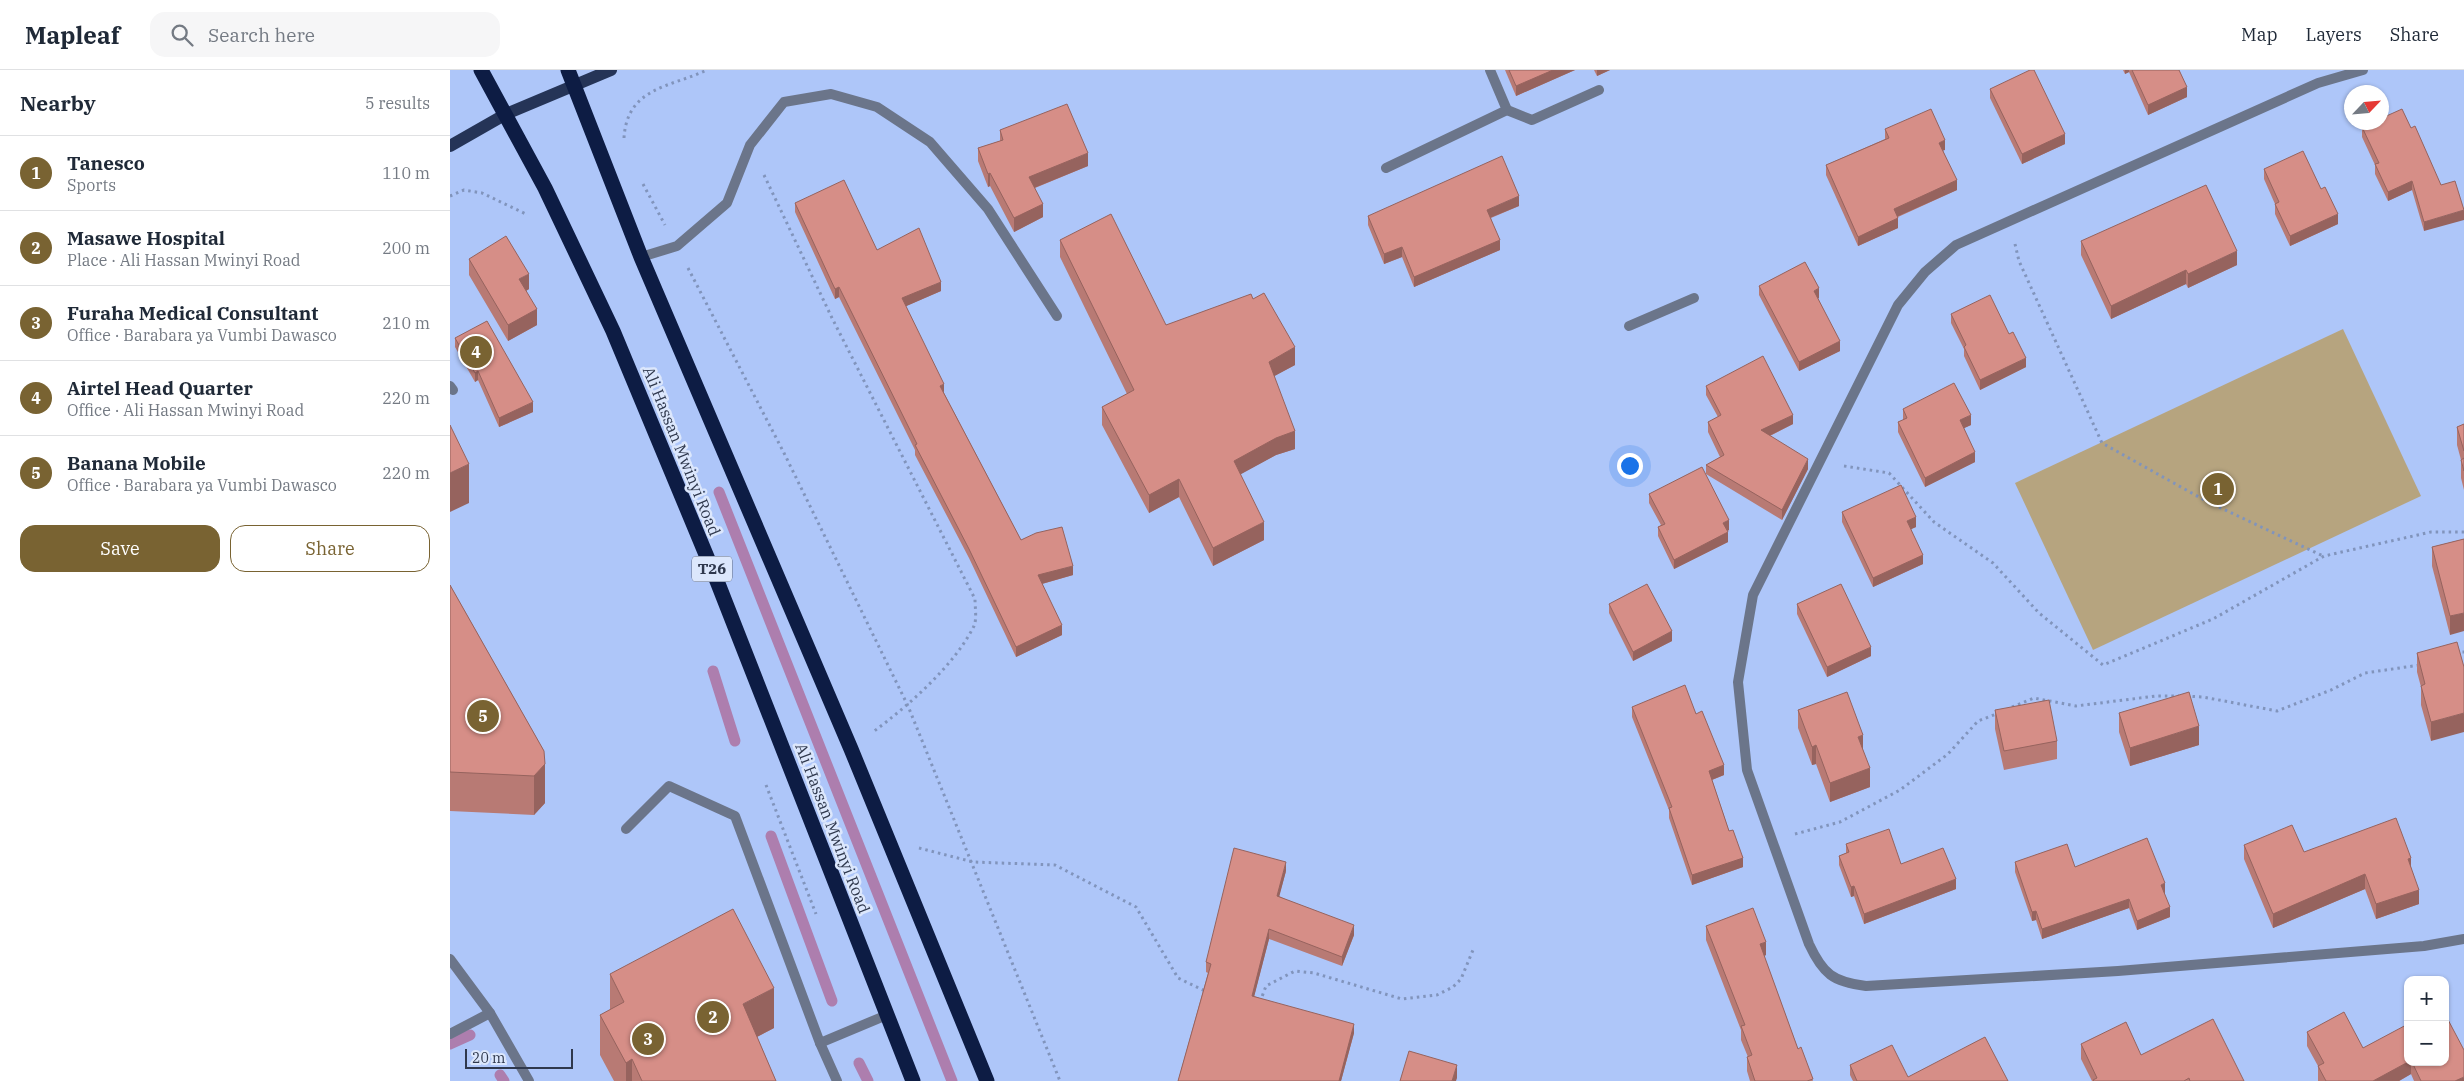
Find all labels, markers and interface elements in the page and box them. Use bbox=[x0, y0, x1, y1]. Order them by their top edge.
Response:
search box bbox=[150, 12, 500, 57]
text: Mapleaf bbox=[25, 19, 120, 51]
icon: search bbox=[168, 21, 196, 49]
text: Search here bbox=[208, 23, 315, 47]
text: Map bbox=[2241, 23, 2278, 46]
text: Layers bbox=[2306, 23, 2362, 46]
text: Share bbox=[2390, 23, 2439, 46]
north arrow bbox=[2344, 85, 2389, 130]
text: Nearby bbox=[20, 89, 96, 117]
text: 5 results bbox=[365, 93, 430, 113]
text: Tanesco bbox=[67, 151, 145, 175]
text: 1 bbox=[31, 163, 41, 183]
text: 110 m bbox=[382, 163, 430, 183]
text: Sports bbox=[67, 175, 116, 195]
text: Masawe Hospital bbox=[67, 226, 225, 250]
text: 2 bbox=[31, 238, 41, 258]
text: 200 m bbox=[382, 238, 430, 258]
text: Place · Ali Hassan Mwinyi Road bbox=[67, 250, 301, 270]
text: Furaha Medical Consultant bbox=[67, 301, 318, 325]
text: 3 bbox=[31, 313, 41, 333]
text: 210 m bbox=[382, 313, 430, 333]
text: Office · Barabara ya Vumbi Dawasco bbox=[67, 325, 337, 345]
pin: 4 bbox=[460, 333, 492, 371]
street label: Ali Hassan Mwinyi Road bbox=[639, 363, 725, 539]
text: Airtel Head Quarter bbox=[67, 376, 253, 400]
text: 4 bbox=[31, 388, 41, 408]
text: 220 m bbox=[382, 388, 430, 408]
text: Office · Ali Hassan Mwinyi Road bbox=[67, 400, 304, 420]
text: Banana Mobile bbox=[67, 451, 206, 475]
your location bbox=[1617, 453, 1643, 479]
text: 5 bbox=[31, 463, 41, 483]
text: 220 m bbox=[382, 463, 430, 483]
pin: 1 bbox=[2202, 470, 2234, 508]
text: Office · Barabara ya Vumbi Dawasco bbox=[67, 475, 337, 495]
button: Save bbox=[20, 525, 220, 572]
button: Share bbox=[230, 525, 430, 572]
road number: T26 bbox=[692, 556, 732, 582]
pin: 5 bbox=[467, 697, 499, 735]
street label: Ali Hassan Mwinyi Road bbox=[791, 740, 875, 916]
map controls bbox=[2404, 976, 2449, 1066]
button: + bbox=[2404, 976, 2449, 1021]
pin: 2 bbox=[697, 998, 729, 1036]
pin: 3 bbox=[632, 1020, 664, 1058]
button: − bbox=[2404, 1021, 2449, 1066]
scale bar bbox=[465, 1046, 572, 1069]
text: 20 m bbox=[472, 1049, 505, 1067]

